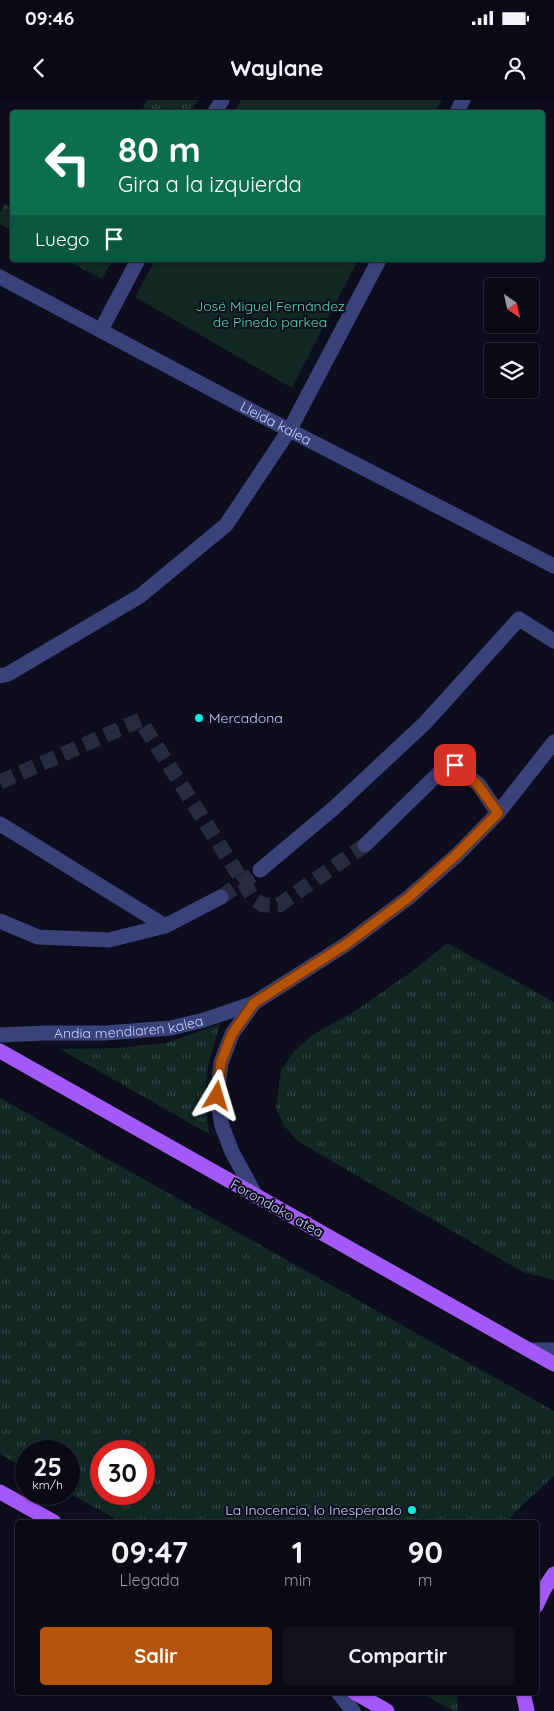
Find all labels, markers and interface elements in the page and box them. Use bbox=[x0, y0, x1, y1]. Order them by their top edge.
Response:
text: 09:46 bbox=[25, 6, 74, 30]
icon: back bbox=[25, 54, 53, 82]
text: Waylane bbox=[230, 54, 324, 82]
icon: person bbox=[501, 54, 529, 82]
text: 80 m bbox=[118, 127, 201, 171]
icon: left bbox=[35, 130, 100, 195]
text: Gira a la izquierda bbox=[118, 170, 302, 198]
icon: arrive bbox=[100, 225, 128, 253]
text: Luego bbox=[35, 227, 90, 251]
north arrow bbox=[484, 278, 539, 332]
map controls bbox=[484, 278, 539, 398]
park label: José Miguel Fernández de Pinedo parkea bbox=[195, 297, 345, 331]
button: layers bbox=[484, 343, 539, 398]
street label: Lleida kalea bbox=[237, 397, 314, 449]
place label: Mercadona bbox=[209, 709, 283, 727]
marker: Mercadona bbox=[193, 712, 205, 724]
pin bbox=[434, 744, 476, 786]
icon: arrive bbox=[441, 751, 469, 779]
street label: Andia mendiaren kalea bbox=[54, 1012, 205, 1042]
position arrow bbox=[190, 1069, 242, 1121]
street label: Forondako atea bbox=[227, 1175, 327, 1241]
speed limit sign: 30 bbox=[90, 1440, 155, 1505]
text: 25 bbox=[33, 1451, 62, 1482]
text: km/h bbox=[32, 1477, 63, 1492]
place label: La Inocencia, lo Inesperado bbox=[225, 1501, 402, 1519]
marker: La Inocencia, lo Inesperado bbox=[406, 1504, 418, 1516]
text: 09:47 bbox=[111, 1533, 188, 1571]
text: 1 bbox=[292, 1533, 304, 1571]
text: 90 bbox=[407, 1533, 443, 1571]
text: Llegada bbox=[120, 1570, 180, 1590]
text: min bbox=[284, 1570, 311, 1590]
text: m bbox=[418, 1570, 432, 1590]
button: Salir bbox=[40, 1627, 272, 1685]
button: Compartir bbox=[282, 1627, 514, 1685]

